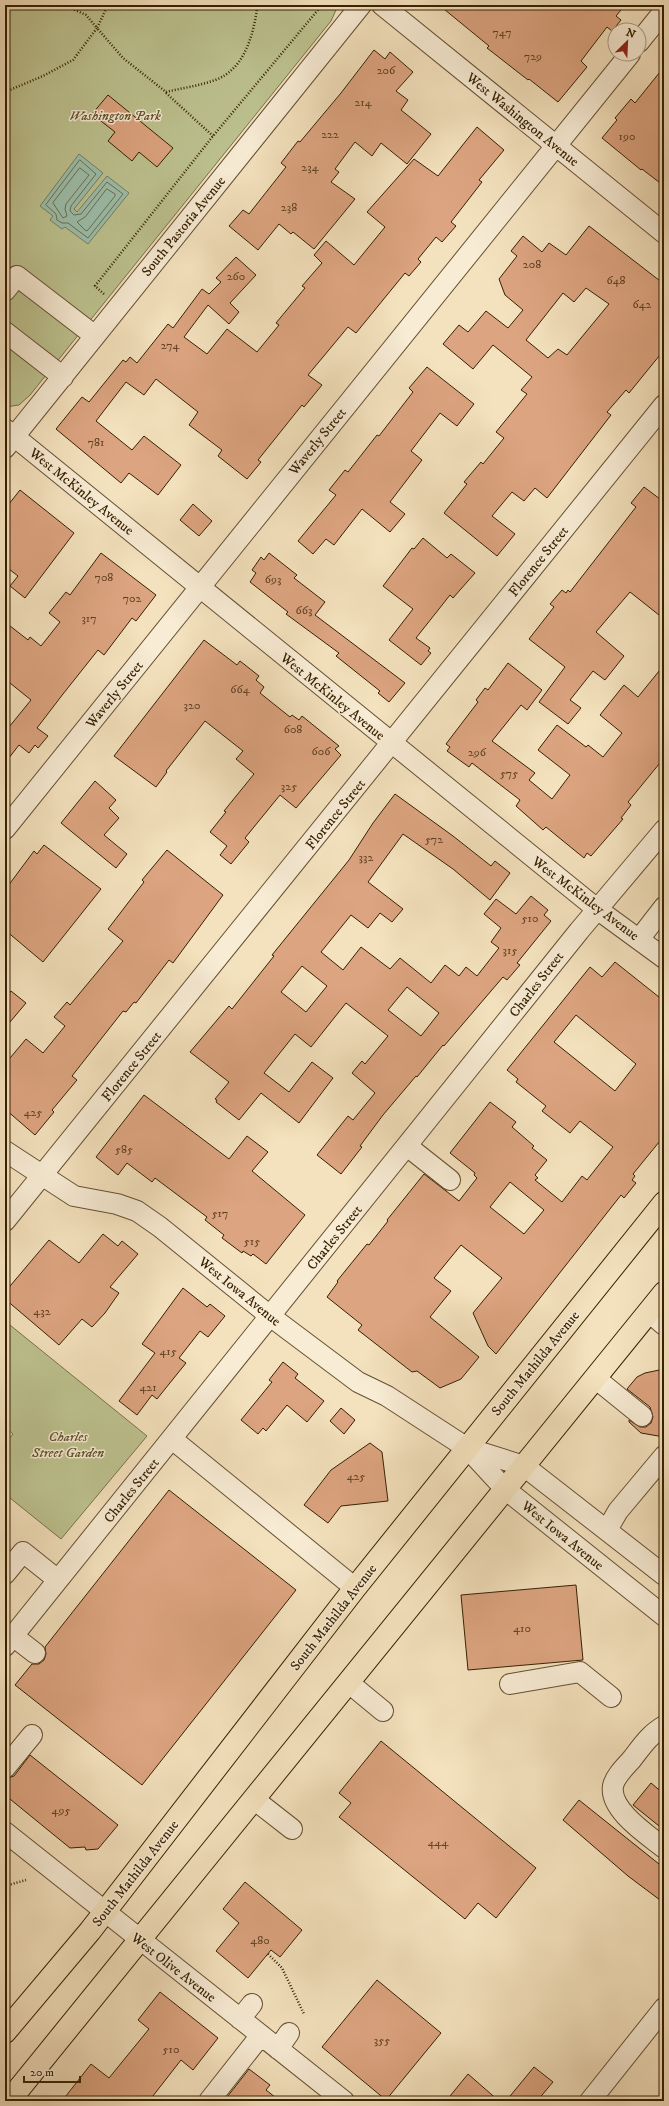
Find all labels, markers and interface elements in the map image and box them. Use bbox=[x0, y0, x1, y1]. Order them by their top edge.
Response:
north arrow bbox=[607, 22, 647, 62]
house number: 747 bbox=[493, 25, 511, 40]
text: N bbox=[624, 26, 638, 42]
house number: 729 bbox=[524, 49, 542, 64]
house number: 206 bbox=[377, 63, 396, 78]
street label: West Washington Avenue bbox=[462, 68, 583, 171]
house number: 214 bbox=[354, 95, 373, 110]
park label: Washington Park bbox=[69, 107, 161, 125]
house number: 222 bbox=[321, 127, 339, 142]
house number: 190 bbox=[619, 129, 635, 144]
house number: 234 bbox=[301, 160, 320, 175]
street label: South Pastoria Avenue bbox=[138, 173, 230, 280]
house number: 238 bbox=[281, 200, 297, 215]
house number: 208 bbox=[523, 257, 541, 272]
house number: 260 bbox=[227, 269, 245, 284]
house number: 648 bbox=[606, 273, 626, 288]
house number: 642 bbox=[632, 297, 652, 312]
house number: 274 bbox=[161, 338, 180, 353]
street label: Waverly Street bbox=[284, 404, 351, 480]
house number: 781 bbox=[88, 435, 104, 450]
street label: West McKinley Avenue bbox=[25, 443, 137, 540]
street label: Florence Street bbox=[505, 522, 573, 601]
house number: 708 bbox=[95, 570, 113, 585]
house number: 693 bbox=[265, 572, 281, 587]
house number: 702 bbox=[123, 591, 141, 606]
house number: 663 bbox=[296, 603, 312, 618]
house number: 317 bbox=[81, 611, 97, 626]
street label: West McKinley Avenue bbox=[276, 648, 388, 745]
street label: Waverly Street bbox=[81, 657, 148, 733]
house number: 664 bbox=[230, 682, 251, 697]
house number: 320 bbox=[184, 698, 200, 713]
house number: 608 bbox=[284, 722, 302, 737]
house number: 606 bbox=[312, 744, 331, 759]
house number: 296 bbox=[468, 745, 487, 760]
house number: 575 bbox=[500, 766, 518, 781]
street label: Florence Street bbox=[302, 775, 370, 854]
house number: 325 bbox=[281, 779, 297, 794]
house number: 572 bbox=[425, 832, 443, 847]
house number: 332 bbox=[359, 850, 374, 865]
street label: West McKinley Avenue bbox=[528, 852, 643, 945]
house number: 510 bbox=[522, 911, 538, 926]
house number: 315 bbox=[503, 943, 517, 958]
street label: Charles Street bbox=[506, 948, 568, 1021]
street label: Florence Street bbox=[98, 1027, 166, 1106]
house number: 425 bbox=[24, 1105, 42, 1120]
house number: 585 bbox=[115, 1142, 133, 1157]
street label: Charles Street bbox=[303, 1201, 367, 1274]
house number: 517 bbox=[212, 1206, 228, 1221]
house number: 515 bbox=[244, 1234, 260, 1249]
street label: West Iowa Avenue bbox=[194, 1252, 284, 1331]
house number: 432 bbox=[33, 1304, 51, 1319]
street label: South Mathilda Avenue bbox=[488, 1307, 584, 1420]
house number: 415 bbox=[159, 1344, 177, 1359]
house number: 421 bbox=[139, 1380, 157, 1395]
park label: Charles Street Garden bbox=[31, 1428, 104, 1462]
street label: Charles Street bbox=[100, 1454, 164, 1527]
house number: 425 bbox=[347, 1469, 365, 1484]
street label: West Iowa Avenue bbox=[517, 1496, 607, 1575]
street label: South Mathilda Avenue bbox=[287, 1561, 381, 1675]
house number: 410 bbox=[513, 1621, 531, 1636]
house number: 495 bbox=[52, 1803, 70, 1818]
street label: South Mathilda Avenue bbox=[89, 1817, 183, 1931]
house number: 444 bbox=[428, 1835, 449, 1850]
street label: West Olive Avenue bbox=[126, 1928, 220, 2007]
house number: 480 bbox=[250, 1933, 270, 1948]
house number: 355 bbox=[374, 2033, 390, 2048]
house number: 510 bbox=[163, 2042, 179, 2057]
scale bar bbox=[24, 2058, 80, 2084]
text: 20 m bbox=[30, 2065, 54, 2080]

